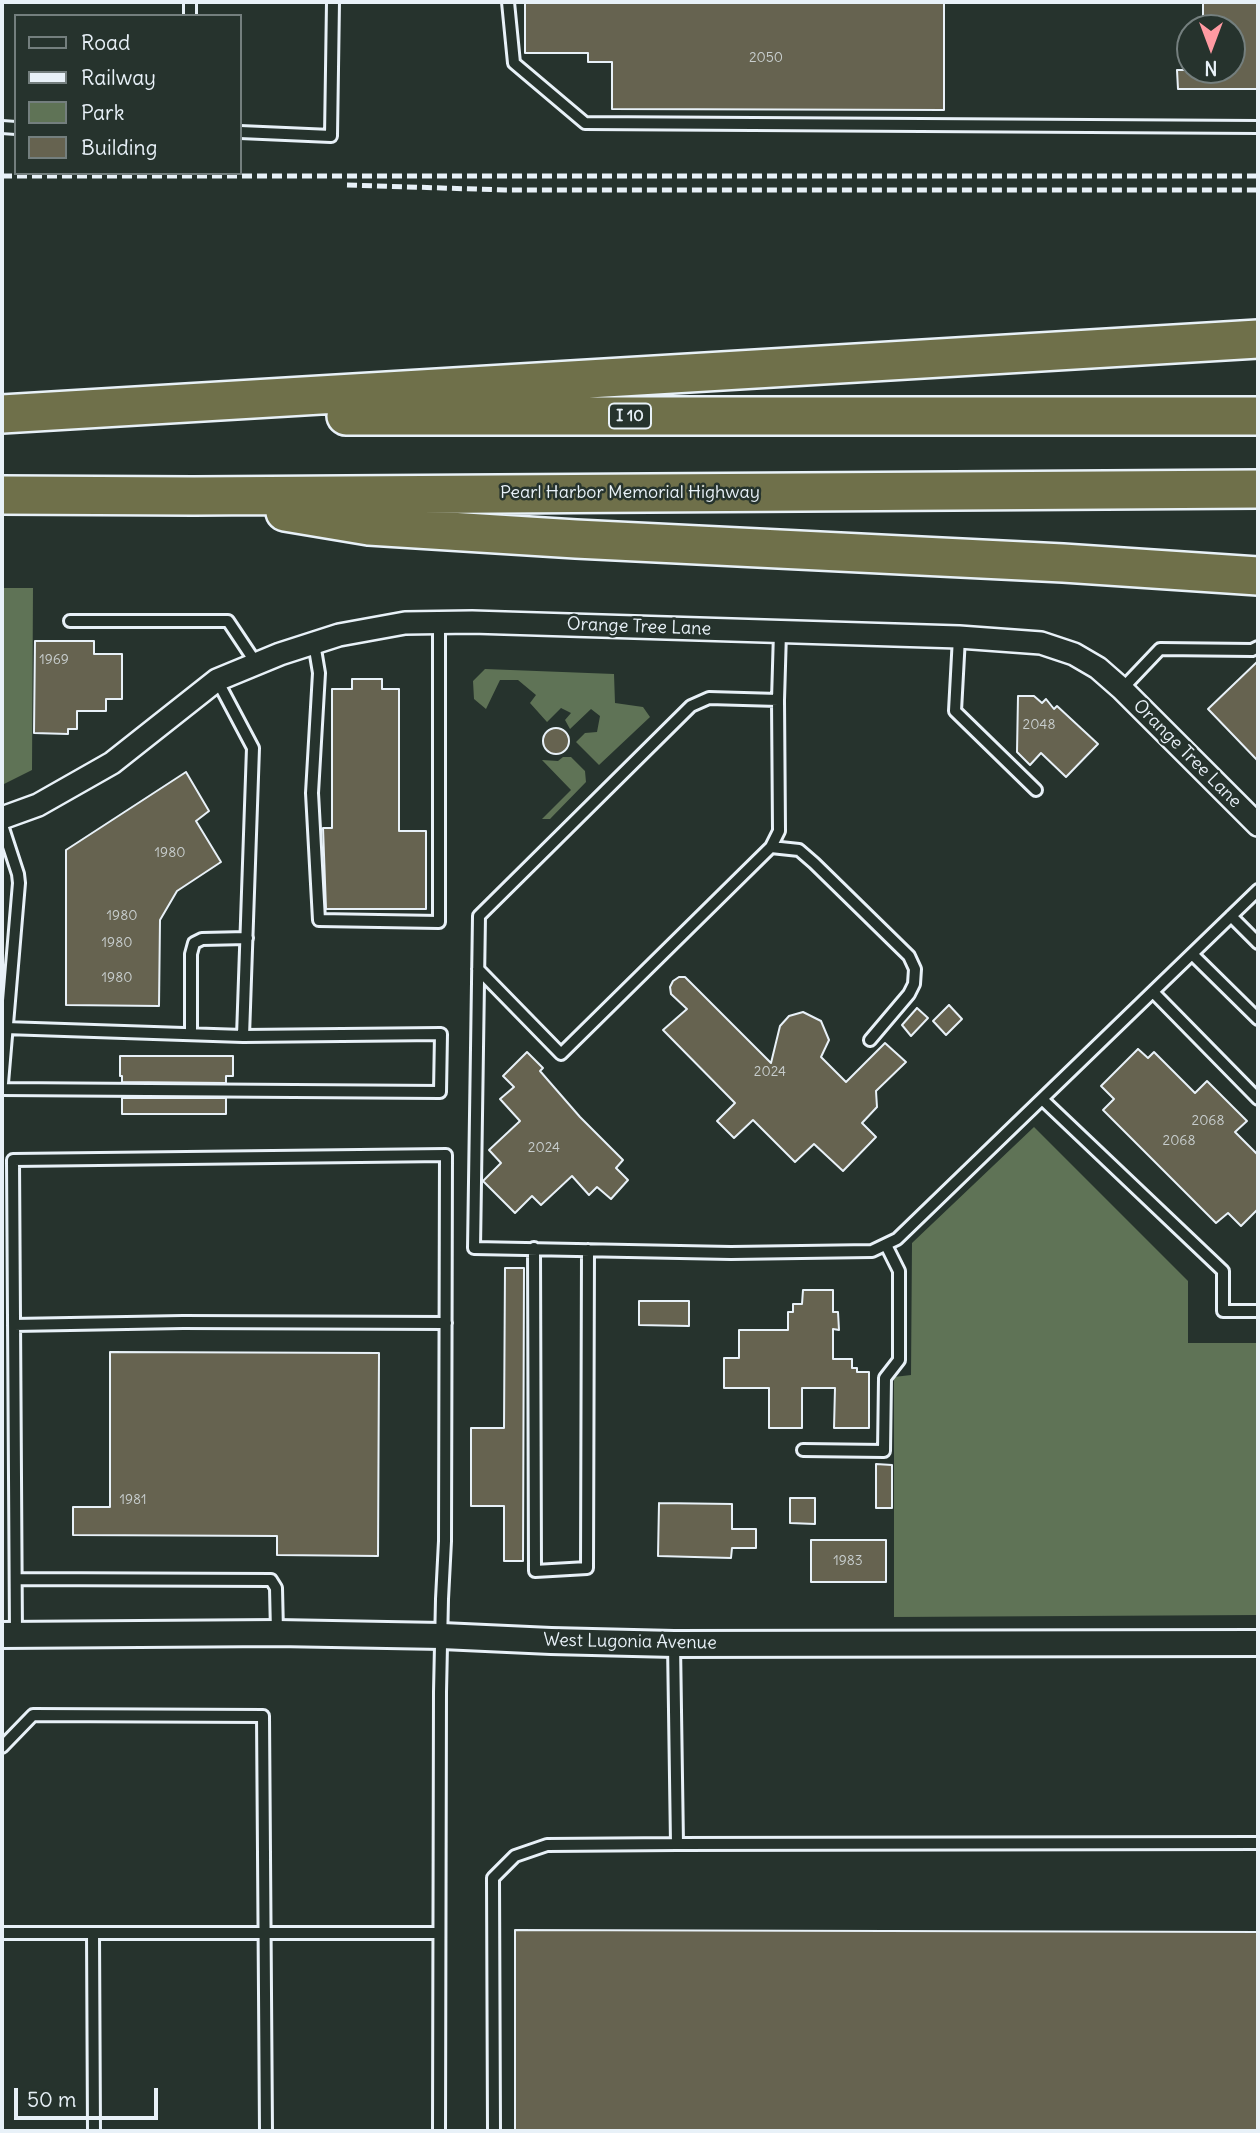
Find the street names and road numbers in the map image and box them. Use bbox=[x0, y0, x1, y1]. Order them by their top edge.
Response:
road number: I 10 bbox=[609, 404, 651, 428]
street label: Pearl Harbor Memorial Highway bbox=[500, 482, 760, 504]
street label: Orange Tree Lane bbox=[566, 614, 712, 640]
street label: Orange Tree Lane bbox=[1128, 695, 1246, 813]
street label: West Lugonia Avenue bbox=[543, 1630, 717, 1654]

